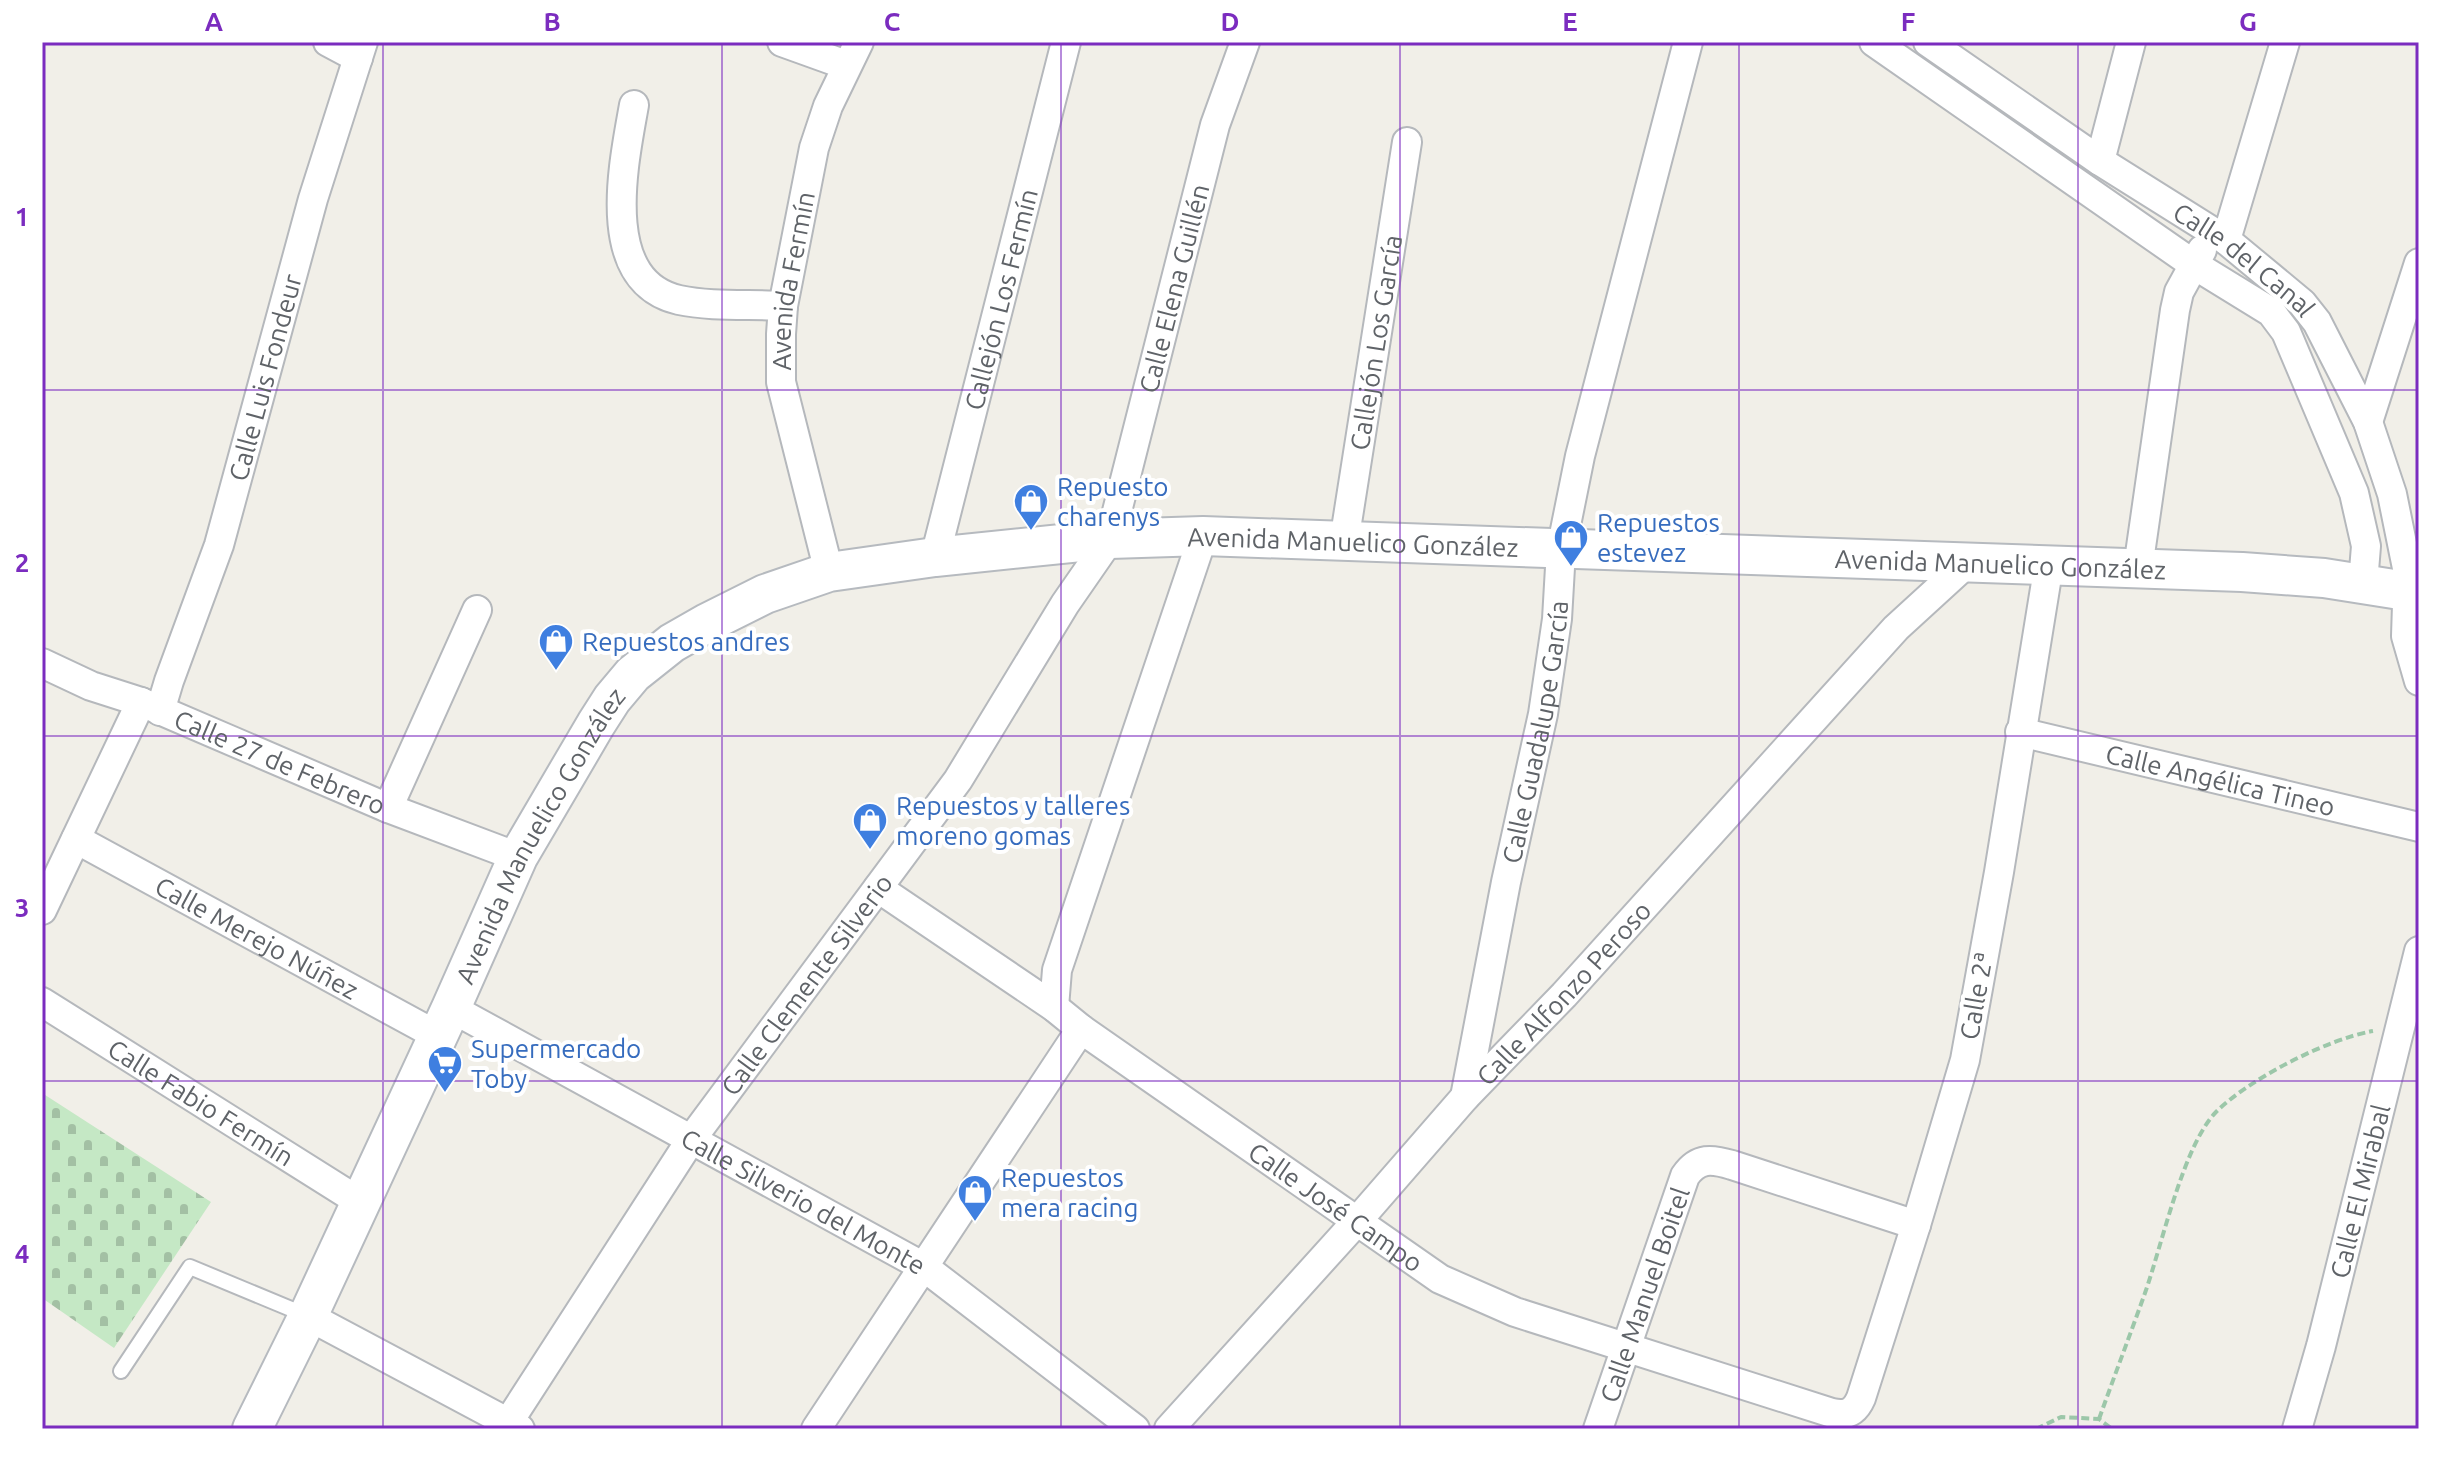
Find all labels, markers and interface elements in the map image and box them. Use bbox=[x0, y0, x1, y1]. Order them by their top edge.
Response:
text: A bbox=[205, 7, 224, 36]
text: B bbox=[543, 7, 561, 36]
text: C bbox=[884, 7, 901, 36]
text: D bbox=[1221, 7, 1239, 36]
text: E bbox=[1562, 7, 1578, 36]
text: F bbox=[1901, 7, 1915, 36]
text: G bbox=[2239, 7, 2257, 36]
street label: Calle Elena Guillén bbox=[1133, 181, 1214, 396]
street label: Callejón Los Fermín bbox=[959, 186, 1043, 413]
street label: Avenida Fermín bbox=[767, 189, 820, 370]
street label: Calle del Canal bbox=[2168, 196, 2321, 322]
text: 1 bbox=[15, 202, 29, 231]
street label: Callejón Los García bbox=[1344, 233, 1407, 452]
street label: Calle Luis Fondeur bbox=[223, 271, 307, 484]
place label: Repuesto charenys bbox=[1057, 472, 1169, 531]
shop icon: Repuesto charenys bbox=[1012, 482, 1050, 532]
place label: Repuestos estevez bbox=[1597, 508, 1720, 567]
shop icon: Repuestos estevez bbox=[1552, 518, 1590, 568]
street label: Avenida Manuelico González bbox=[1187, 521, 1519, 561]
street label: Avenida Manuelico González bbox=[1834, 543, 2167, 584]
text: 2 bbox=[15, 548, 29, 577]
street label: Calle Guadalupe García bbox=[1496, 600, 1573, 866]
shop icon: Repuestos andres bbox=[537, 622, 575, 672]
place label: Repuestos andres bbox=[582, 627, 790, 656]
street label: Avenida Manuelico González bbox=[449, 681, 630, 988]
street label: Calle 27 de Febrero bbox=[170, 704, 390, 820]
street label: Calle Angélica Tineo bbox=[2103, 738, 2338, 821]
place label: Repuestos y talleres moreno gomas bbox=[896, 791, 1130, 850]
shop icon: Repuestos y talleres moreno gomas bbox=[851, 801, 889, 851]
street label: Calle Clemente Silverio bbox=[715, 868, 898, 1100]
street label: Calle Merejo Núñez bbox=[150, 871, 363, 1004]
text: 3 bbox=[15, 893, 29, 922]
street label: Calle Alfonzo Peroso bbox=[1470, 895, 1656, 1091]
street label: Calle 2ª bbox=[1954, 950, 1998, 1042]
street label: Calle Fabio Fermín bbox=[103, 1033, 299, 1171]
place label: Supermercado Toby bbox=[471, 1034, 641, 1093]
supermarket icon: Supermercado Toby bbox=[426, 1044, 464, 1094]
street label: Calle El Mirabal bbox=[2324, 1101, 2395, 1281]
street label: Calle Silverio del Monte bbox=[676, 1123, 931, 1280]
street label: Calle José Campo bbox=[1244, 1136, 1428, 1277]
place label: Repuestos mera racing bbox=[1001, 1163, 1138, 1222]
shop icon: Repuestos mera racing bbox=[956, 1173, 994, 1223]
street label: Calle Manuel Boitel bbox=[1594, 1183, 1695, 1406]
text: 4 bbox=[15, 1239, 29, 1268]

